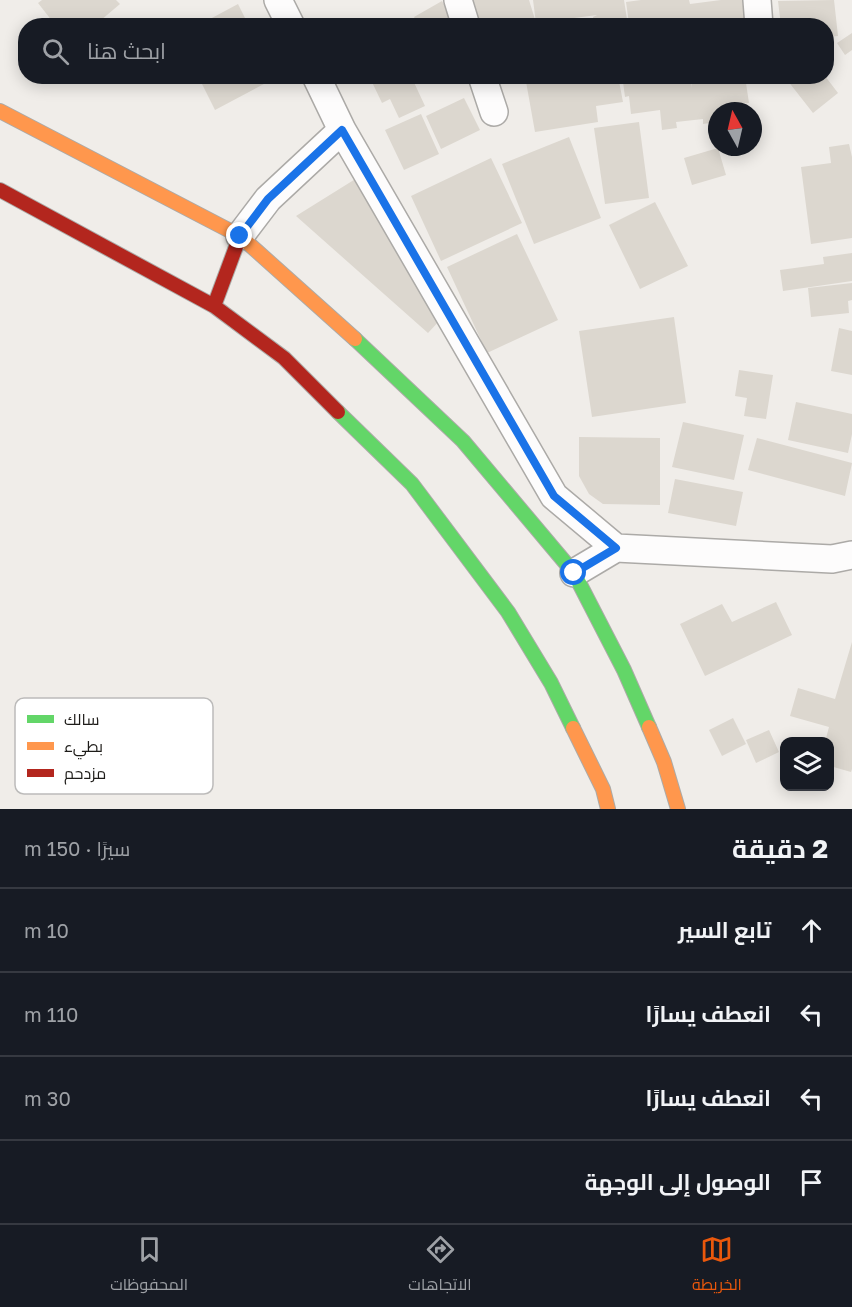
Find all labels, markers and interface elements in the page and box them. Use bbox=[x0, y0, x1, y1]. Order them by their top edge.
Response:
search box bbox=[18, 18, 834, 84]
icon: search bbox=[39, 35, 72, 68]
text: ابحث هنا bbox=[87, 37, 166, 64]
north arrow bbox=[708, 102, 762, 156]
route end bbox=[226, 222, 252, 248]
route start bbox=[560, 559, 586, 585]
legend bbox=[15, 698, 213, 794]
text: سالك bbox=[64, 709, 99, 729]
text: بطيء bbox=[64, 736, 103, 760]
map controls bbox=[780, 737, 834, 791]
button: layers bbox=[780, 737, 834, 791]
text: مزدحم bbox=[64, 763, 106, 785]
text: 2 دقيقة bbox=[732, 833, 828, 864]
text: سيرًا · 150 m bbox=[24, 836, 130, 860]
icon: ahead bbox=[795, 914, 828, 947]
text: تابع السير bbox=[678, 916, 771, 943]
text: 10 m bbox=[24, 918, 69, 942]
icon: left bbox=[795, 998, 828, 1031]
text: انعطف يسارًا bbox=[646, 1000, 771, 1027]
text: 110 m bbox=[24, 1002, 79, 1026]
icon: left bbox=[795, 1082, 828, 1115]
text: انعطف يسارًا bbox=[646, 1084, 771, 1111]
text: 30 m bbox=[24, 1086, 71, 1110]
icon: arrive bbox=[795, 1166, 828, 1199]
text: الوصول إلى الوجهة bbox=[585, 1168, 771, 1195]
tab: المحفوظات bbox=[110, 1233, 188, 1299]
tab: الاتجاهات bbox=[408, 1233, 472, 1299]
tab: الخريطة bbox=[692, 1233, 742, 1299]

